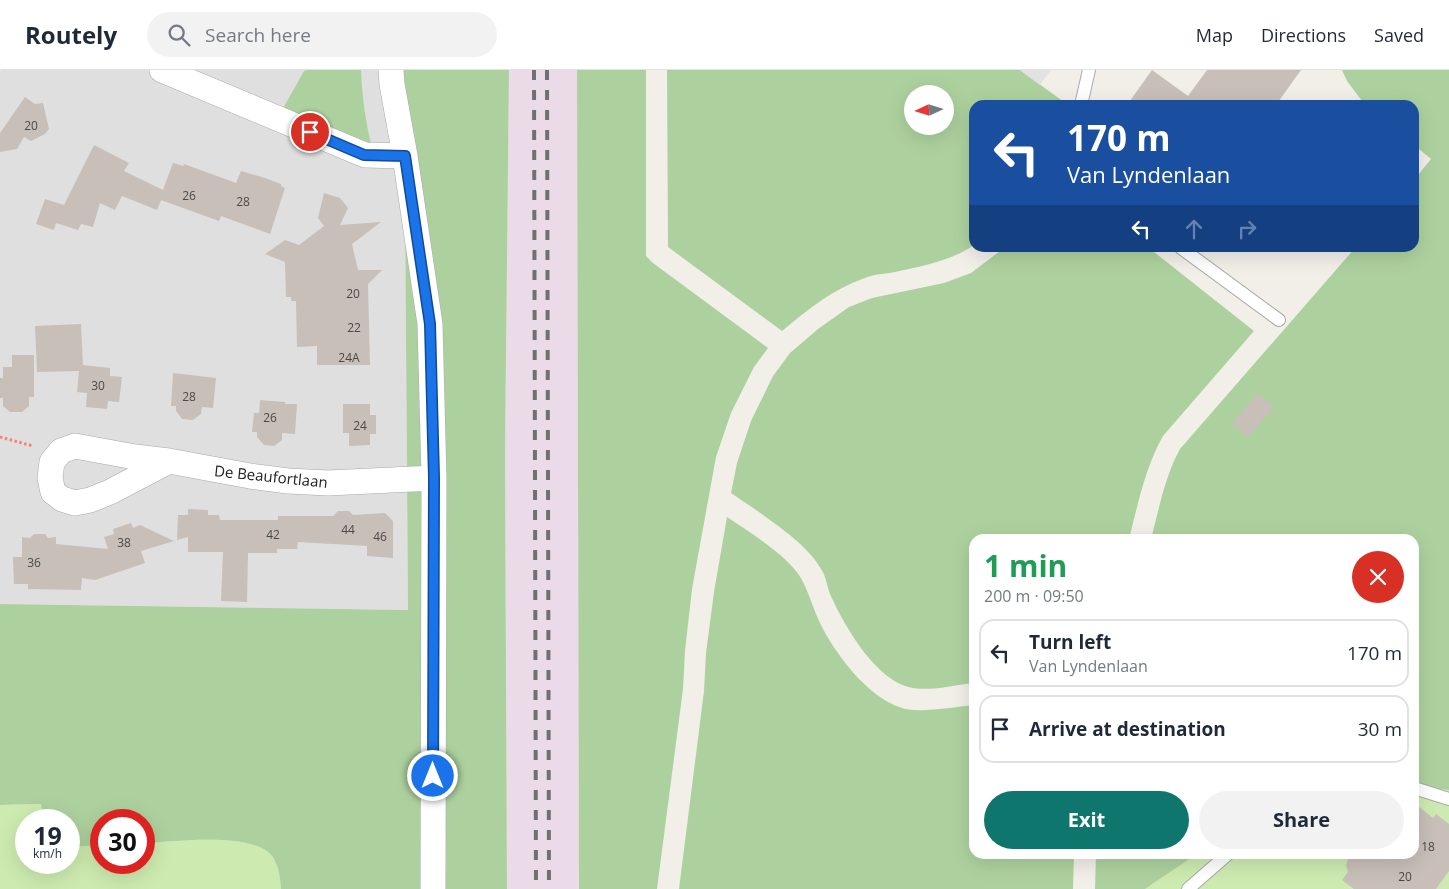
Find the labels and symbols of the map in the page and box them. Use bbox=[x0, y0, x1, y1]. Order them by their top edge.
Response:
north arrow bbox=[904, 85, 954, 135]
pin bbox=[289, 111, 331, 153]
house number: 20 bbox=[24, 117, 38, 134]
house number: 26 bbox=[182, 187, 196, 204]
house number: 28 bbox=[236, 193, 250, 210]
house number: 20 bbox=[346, 285, 360, 302]
house number: 22 bbox=[347, 319, 361, 336]
house number: 24A bbox=[338, 349, 360, 366]
house number: 30 bbox=[91, 377, 105, 394]
house number: 28 bbox=[182, 388, 196, 405]
house number: 26 bbox=[263, 409, 277, 426]
house number: 24 bbox=[353, 417, 367, 434]
street label: De Beaufortlaan bbox=[213, 460, 329, 492]
house number: 44 bbox=[341, 521, 355, 538]
house number: 42 bbox=[266, 526, 280, 543]
house number: 46 bbox=[373, 528, 387, 545]
house number: 38 bbox=[117, 534, 131, 551]
house number: 36 bbox=[27, 554, 41, 571]
position arrow bbox=[406, 749, 458, 801]
speed limit sign: 30 bbox=[90, 809, 155, 874]
house number: 18 bbox=[1421, 838, 1435, 855]
house number: 20 bbox=[1398, 868, 1412, 885]

